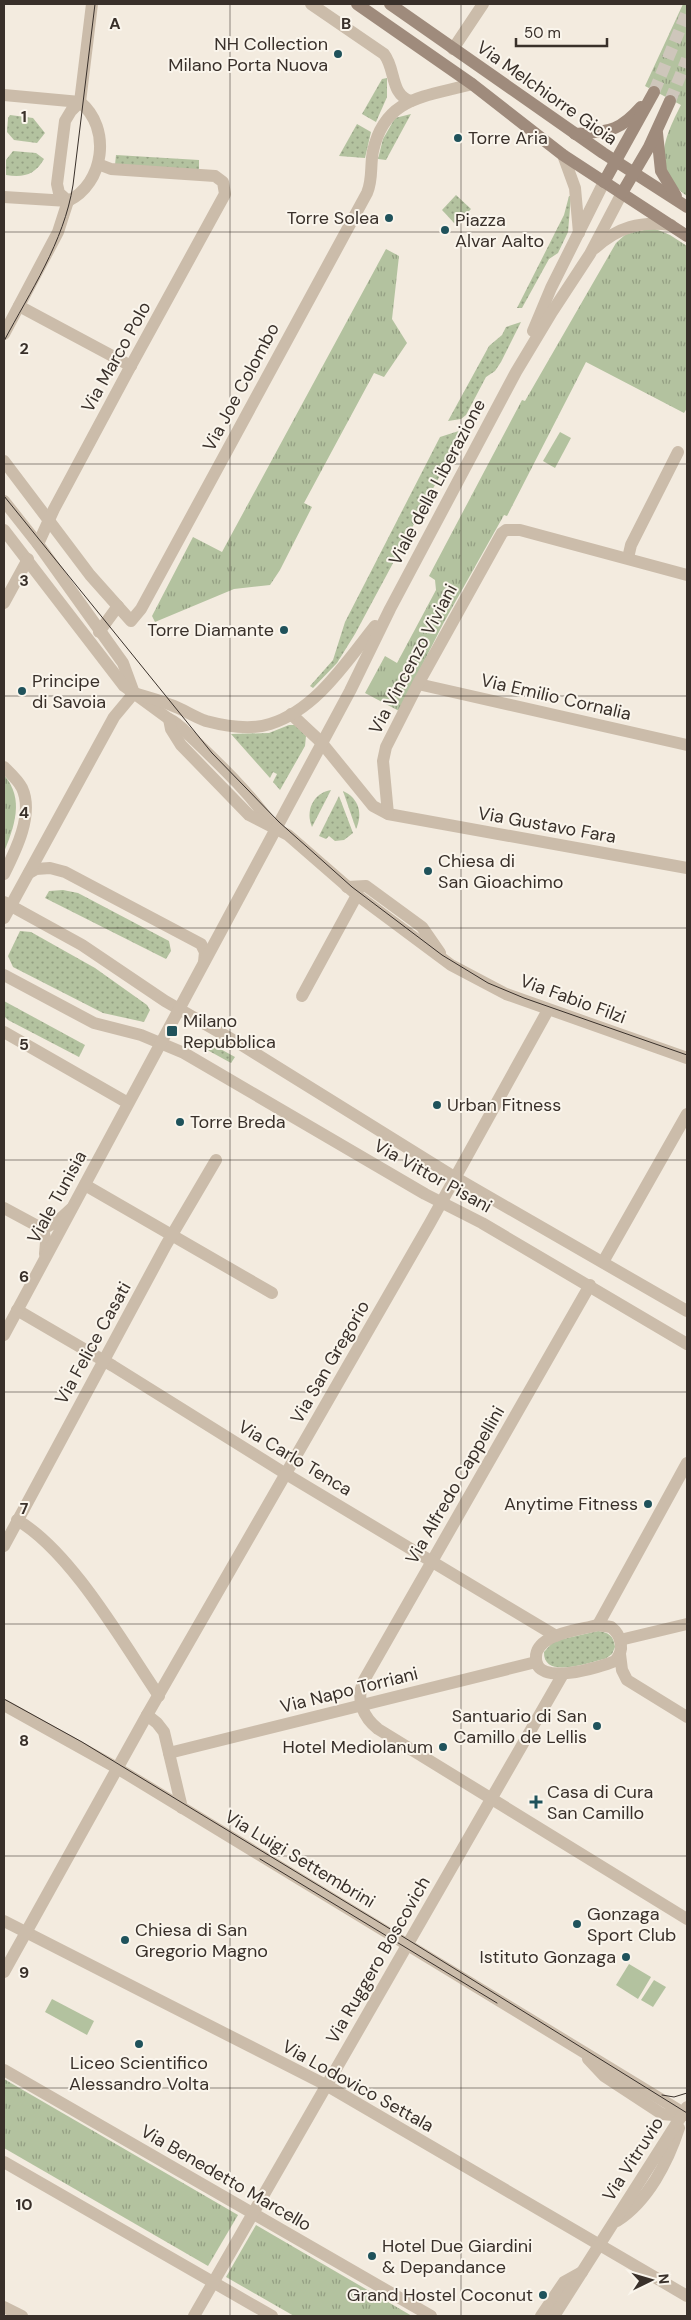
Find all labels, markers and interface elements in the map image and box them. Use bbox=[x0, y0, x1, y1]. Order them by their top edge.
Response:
text: A bbox=[109, 13, 121, 34]
text: B bbox=[341, 13, 351, 34]
scale bar bbox=[516, 15, 607, 47]
text: 50 m bbox=[524, 23, 561, 43]
place label: NH Collection Milano Porta Nuova bbox=[168, 32, 328, 77]
street label: Via Melchiorre Gioia bbox=[472, 35, 622, 151]
marker: NH Collection Milano Porta Nuova bbox=[332, 48, 344, 60]
text: 1 bbox=[21, 106, 27, 127]
place label: Torre Aria bbox=[468, 126, 548, 150]
marker: Torre Aria bbox=[452, 132, 464, 144]
place label: Torre Solea bbox=[287, 206, 379, 230]
place label: Piazza Alvar Aalto bbox=[455, 208, 544, 253]
marker: Torre Solea bbox=[383, 212, 395, 224]
marker: Piazza Alvar Aalto bbox=[439, 224, 451, 236]
street label: Via Marco Polo bbox=[76, 297, 156, 417]
street label: Via Joe Colombo bbox=[197, 319, 285, 455]
text: 2 bbox=[19, 338, 29, 359]
street label: Viale della Liberazione bbox=[383, 395, 491, 569]
text: 3 bbox=[19, 570, 29, 591]
street label: Via Vincenzo Viviani bbox=[363, 580, 463, 738]
place label: Torre Diamante bbox=[147, 618, 274, 642]
marker: Torre Diamante bbox=[278, 624, 290, 636]
street label: Via Emilio Cornalia bbox=[478, 668, 634, 726]
place label: Principe di Savoia bbox=[32, 669, 106, 714]
marker: Principe di Savoia bbox=[16, 685, 28, 697]
street label: Via Gustavo Fara bbox=[476, 801, 618, 849]
text: 4 bbox=[19, 802, 29, 823]
place label: Chiesa di San Gioachimo bbox=[438, 849, 563, 894]
marker: Chiesa di San Gioachimo bbox=[422, 865, 434, 877]
street label: Via Fabio Filzi bbox=[517, 969, 629, 1029]
place label: Milano Repubblica bbox=[183, 1009, 276, 1054]
marker: Milano Repubblica bbox=[165, 1024, 179, 1038]
text: 5 bbox=[19, 1034, 29, 1055]
place label: Urban Fitness bbox=[447, 1093, 561, 1117]
marker: Urban Fitness bbox=[431, 1099, 443, 1111]
place label: Torre Breda bbox=[190, 1110, 286, 1134]
marker: Torre Breda bbox=[174, 1116, 186, 1128]
street label: Via Vittor Pisani bbox=[370, 1134, 496, 1218]
street label: Viale Tunisia bbox=[22, 1146, 92, 1248]
text: 6 bbox=[19, 1266, 29, 1287]
street label: Via Felice Casati bbox=[49, 1277, 137, 1409]
street label: Via San Gregorio bbox=[285, 1296, 375, 1428]
street label: Via Alfredo Cappellini bbox=[400, 1402, 510, 1568]
street label: Via Carlo Tenca bbox=[234, 1415, 356, 1501]
place label: Anytime Fitness bbox=[504, 1492, 638, 1516]
text: 7 bbox=[20, 1498, 29, 1519]
marker: Anytime Fitness bbox=[642, 1498, 654, 1510]
street label: Via Napo Torriani bbox=[278, 1661, 420, 1719]
place label: Santuario di San Camillo de Lellis bbox=[452, 1704, 587, 1749]
marker: Santuario di San Camillo de Lellis bbox=[591, 1720, 603, 1732]
text: 8 bbox=[19, 1730, 29, 1751]
place label: Hotel Mediolanum bbox=[282, 1735, 433, 1759]
marker: Hotel Mediolanum bbox=[437, 1741, 449, 1753]
place label: Casa di Cura San Camillo bbox=[547, 1780, 653, 1825]
marker: Casa di Cura San Camillo bbox=[529, 1795, 543, 1809]
street label: Via Luigi Settembrini bbox=[220, 1805, 380, 1913]
street label: Via Ruggero Boscovich bbox=[320, 1872, 436, 2048]
place label: Gonzaga Sport Club bbox=[587, 1902, 676, 1947]
place label: Chiesa di San Gregorio Magno bbox=[135, 1918, 268, 1963]
marker: Gonzaga Sport Club bbox=[571, 1918, 583, 1930]
marker: Chiesa di San Gregorio Magno bbox=[119, 1934, 131, 1946]
place label: Istituto Gonzaga bbox=[480, 1945, 616, 1969]
marker: Istituto Gonzaga bbox=[620, 1951, 632, 1963]
text: 9 bbox=[19, 1962, 29, 1983]
street label: Via Lodovico Settala bbox=[278, 2034, 438, 2138]
marker: Liceo Scientifico Alessandro Volta bbox=[133, 2038, 145, 2050]
place label: Liceo Scientifico Alessandro Volta bbox=[69, 2051, 209, 2096]
street label: Via Vitruvio bbox=[597, 2112, 669, 2206]
street label: Via Benedetto Marcello bbox=[136, 2119, 316, 2237]
text: 10 bbox=[15, 2194, 33, 2215]
place label: Hotel Due Giardini & Depandance bbox=[382, 2234, 532, 2279]
marker: Hotel Due Giardini & Depandance bbox=[366, 2250, 378, 2262]
north arrow bbox=[626, 2255, 676, 2305]
text: N bbox=[655, 2273, 673, 2285]
place label: Grand Hostel Coconut bbox=[347, 2283, 533, 2307]
marker: Grand Hostel Coconut bbox=[537, 2289, 549, 2301]

